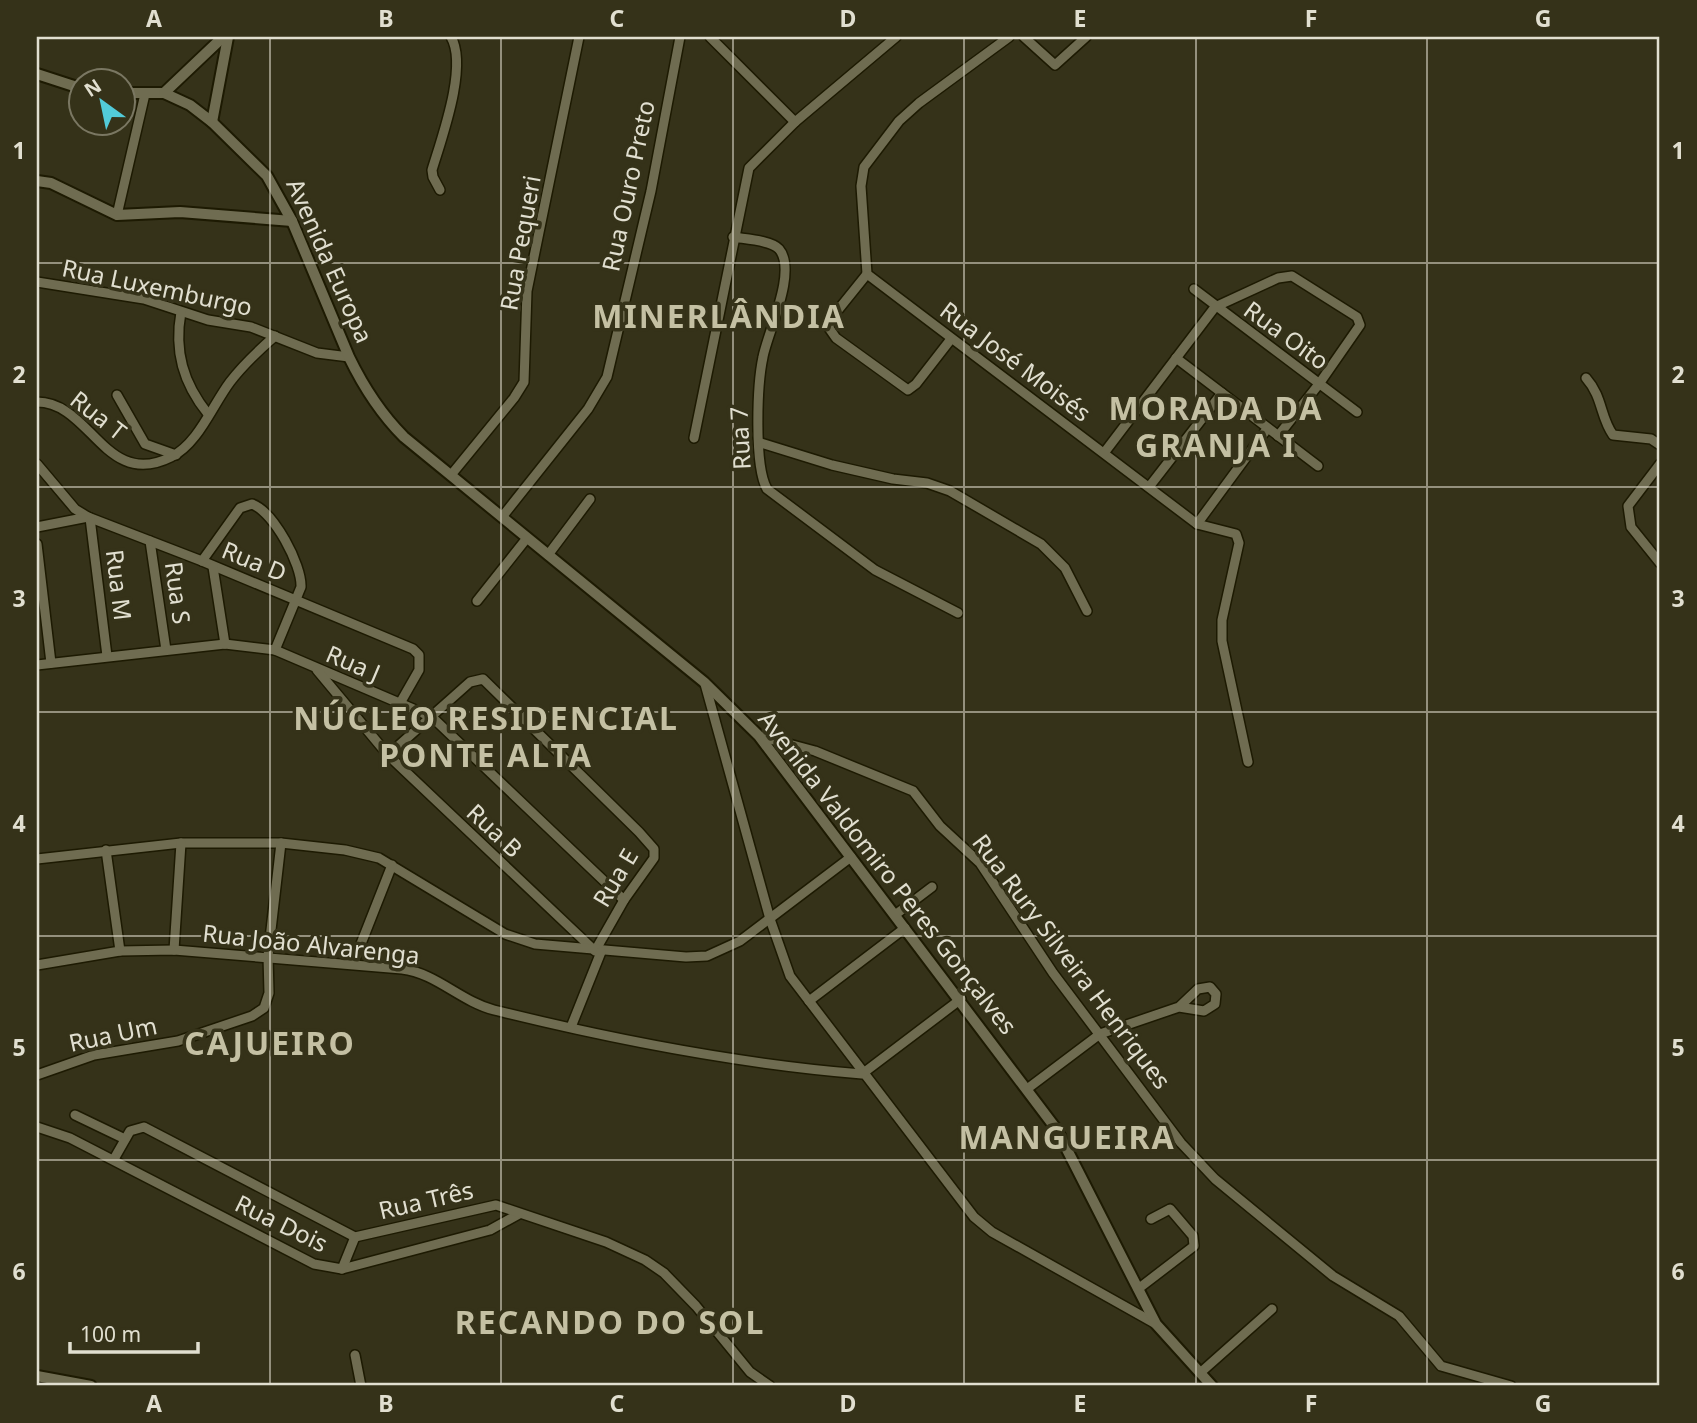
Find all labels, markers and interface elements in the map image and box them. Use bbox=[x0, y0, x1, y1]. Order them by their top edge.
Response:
text: A bbox=[146, 2, 162, 34]
text: B bbox=[378, 2, 394, 34]
text: C bbox=[610, 2, 625, 34]
text: D bbox=[840, 2, 856, 34]
text: E bbox=[1074, 2, 1086, 34]
text: F bbox=[1305, 2, 1317, 34]
text: G bbox=[1535, 2, 1551, 34]
north arrow bbox=[66, 66, 136, 136]
text: N bbox=[79, 73, 106, 103]
street label: Rua Ouro Preto bbox=[593, 97, 662, 274]
text: 1 bbox=[12, 134, 26, 166]
text: 1 bbox=[1671, 134, 1685, 166]
street label: Avenida Europa bbox=[279, 173, 381, 348]
street label: Rua Pequeri bbox=[491, 173, 548, 313]
street label: Rua Luxemburgo bbox=[59, 250, 255, 323]
street label: Rua José Moisés bbox=[934, 293, 1098, 428]
street label: Rua Oito bbox=[1238, 293, 1336, 377]
district label: MINERLÂNDIA bbox=[592, 294, 846, 337]
text: 2 bbox=[12, 358, 26, 390]
text: 2 bbox=[1671, 358, 1685, 390]
street label: Rua T bbox=[64, 382, 134, 448]
district label: MORADA DA GRANJA I bbox=[1109, 386, 1323, 466]
street label: Rua 7 bbox=[721, 406, 758, 471]
street label: Rua D bbox=[217, 533, 292, 588]
street label: Rua M bbox=[99, 547, 140, 622]
street label: Rua S bbox=[158, 559, 199, 626]
text: 3 bbox=[12, 582, 26, 614]
text: 3 bbox=[1671, 582, 1685, 614]
street label: Rua J bbox=[321, 636, 386, 689]
district label: NÚCLEO RESIDENCIAL PONTE ALTA bbox=[293, 696, 679, 776]
street label: Avenida Valdomiro Peres Gonçalves bbox=[751, 703, 1025, 1041]
street label: Rua B bbox=[460, 796, 530, 864]
text: 4 bbox=[12, 807, 26, 839]
text: 4 bbox=[1671, 807, 1685, 839]
street label: Rua Rury Silveira Henriques bbox=[965, 827, 1179, 1095]
street label: Rua E bbox=[584, 842, 645, 913]
street label: Rua João Alvarenga bbox=[201, 916, 421, 971]
street label: Rua Um bbox=[66, 1008, 160, 1059]
district label: CAJUEIRO bbox=[184, 1021, 356, 1064]
text: 5 bbox=[12, 1031, 26, 1063]
text: 5 bbox=[1671, 1031, 1685, 1063]
district label: MANGUEIRA bbox=[958, 1115, 1176, 1158]
street label: Rua Três bbox=[375, 1173, 476, 1226]
street label: Rua Dois bbox=[230, 1186, 333, 1259]
text: 6 bbox=[12, 1255, 26, 1287]
text: 6 bbox=[1671, 1255, 1685, 1287]
district label: RECANDO DO SOL bbox=[455, 1300, 765, 1343]
scale bar bbox=[70, 1311, 198, 1355]
text: 100 m bbox=[80, 1320, 141, 1348]
text: A bbox=[146, 1387, 162, 1419]
text: B bbox=[378, 1387, 394, 1419]
text: C bbox=[610, 1387, 625, 1419]
text: D bbox=[840, 1387, 856, 1419]
text: E bbox=[1074, 1387, 1086, 1419]
text: F bbox=[1305, 1387, 1317, 1419]
text: G bbox=[1535, 1387, 1551, 1419]

